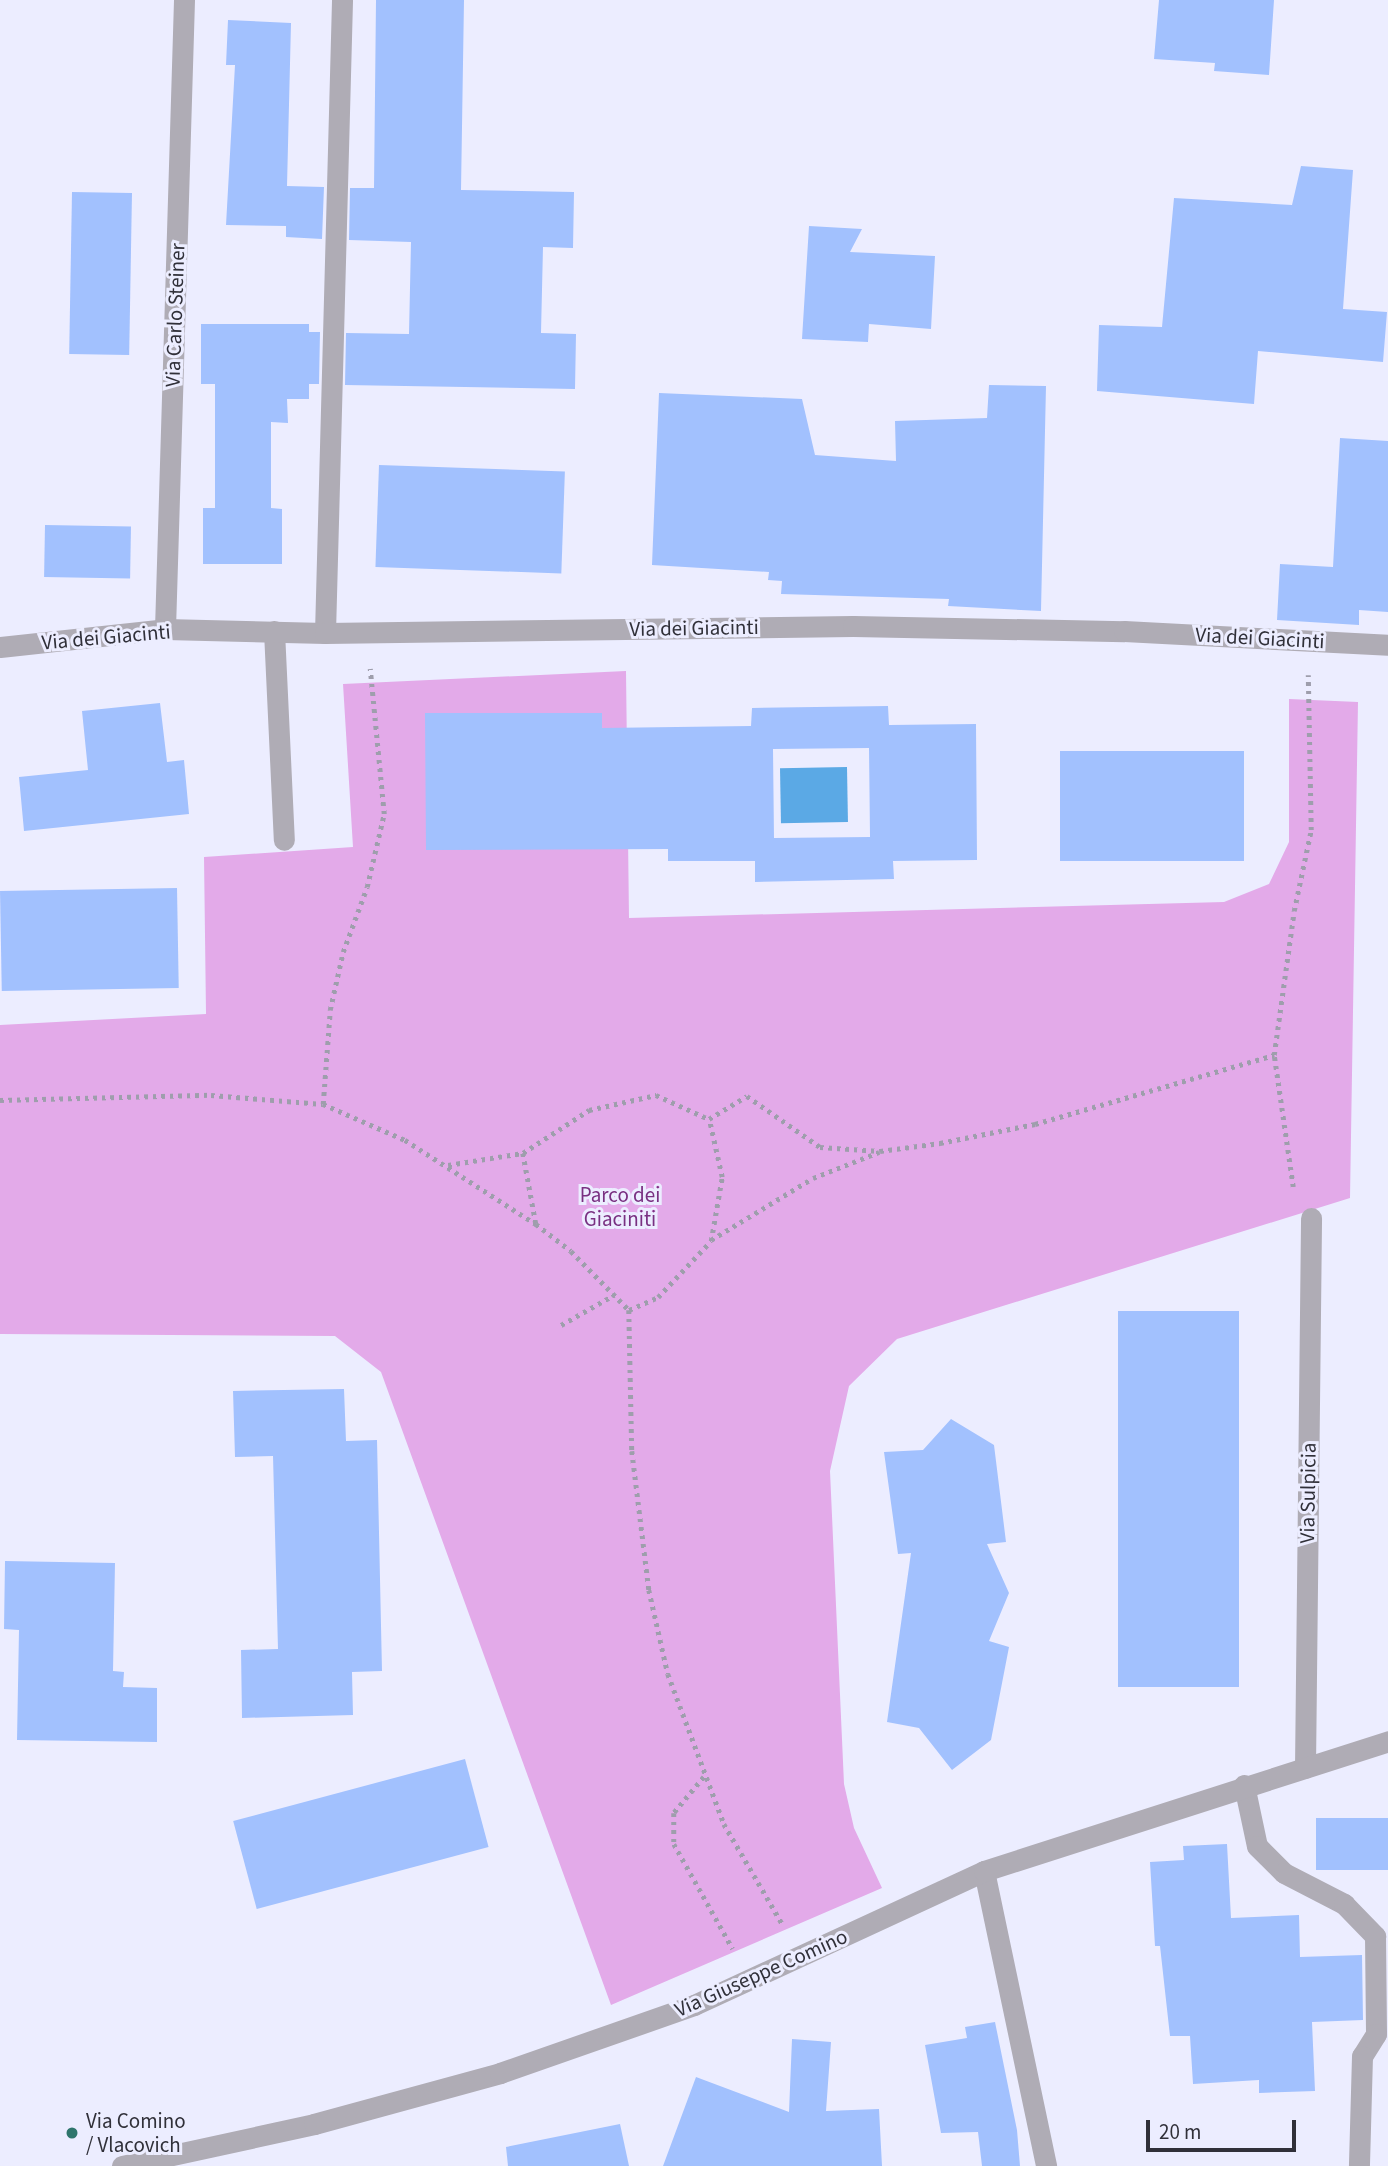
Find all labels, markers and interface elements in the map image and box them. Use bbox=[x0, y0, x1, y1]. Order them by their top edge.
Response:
street label: Via Carlo Steiner bbox=[160, 243, 190, 387]
street label: Via dei Giacinti bbox=[629, 614, 759, 642]
street label: Via dei Giacinti bbox=[40, 619, 172, 655]
street label: Via dei Giacinti bbox=[1195, 622, 1325, 654]
park label: Parco dei Giaciniti bbox=[580, 1182, 660, 1232]
street label: Via Sulpicia bbox=[1295, 1442, 1321, 1544]
street label: Via Giuseppe Comino bbox=[671, 1924, 851, 2022]
scale bar bbox=[1150, 2106, 1300, 2150]
place label: Via Comino / Vlacovich bbox=[86, 2108, 186, 2158]
text: 20 m bbox=[1159, 2117, 1201, 2147]
marker: Via Comino / Vlacovich bbox=[64, 2125, 80, 2141]

